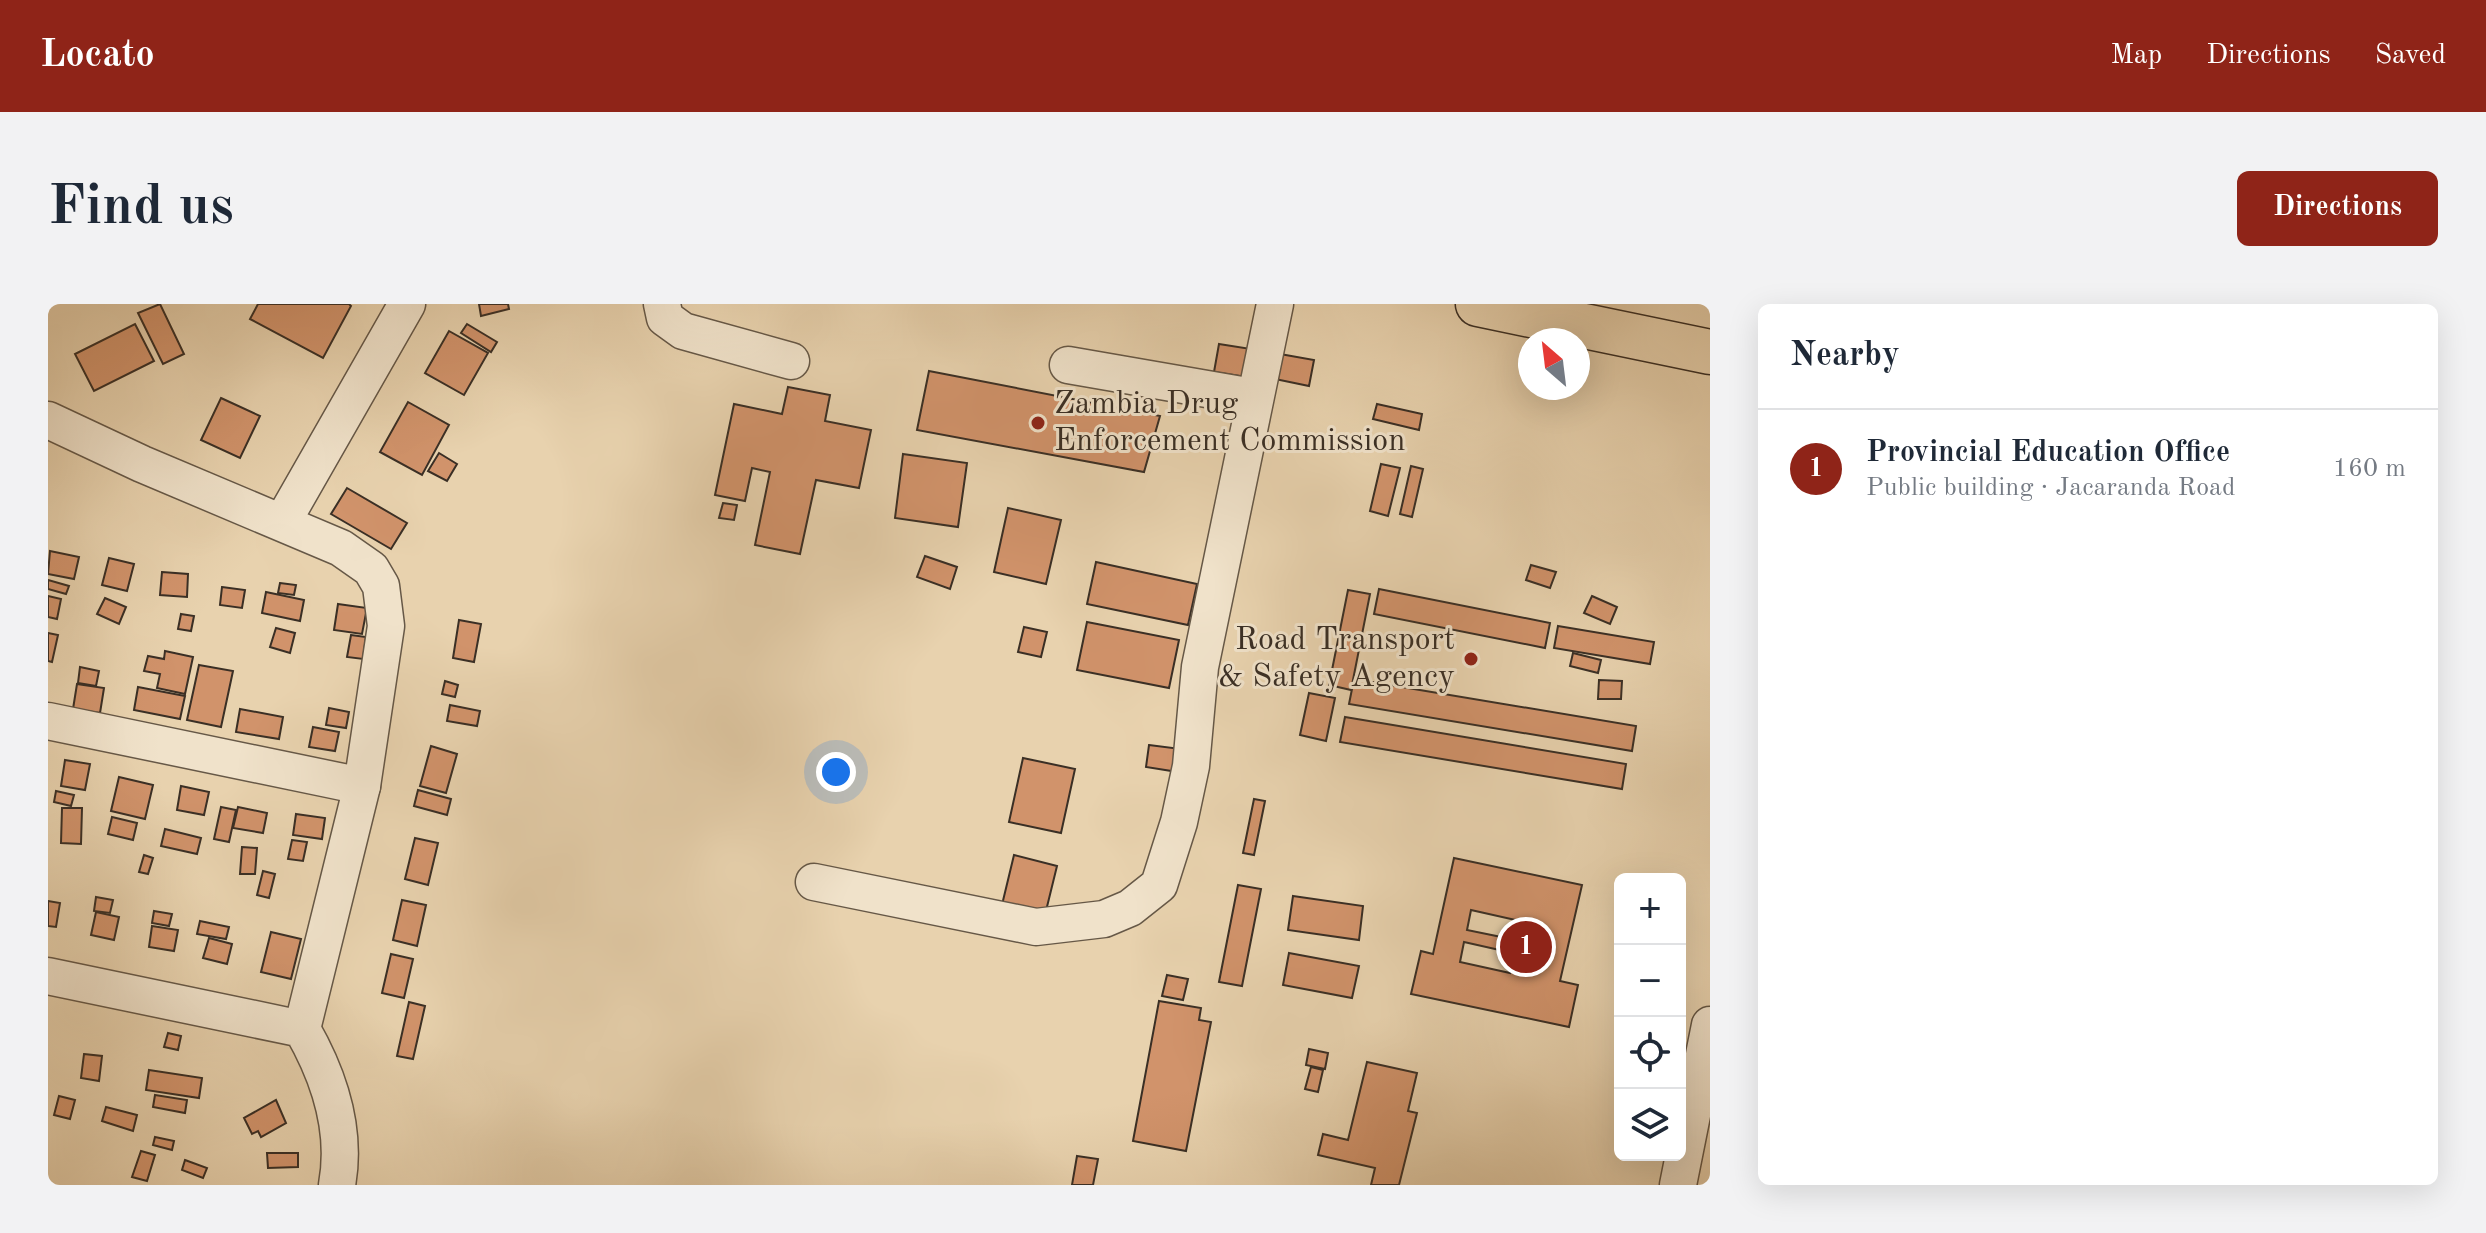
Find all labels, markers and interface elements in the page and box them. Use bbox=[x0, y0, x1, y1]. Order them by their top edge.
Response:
text: Locato bbox=[40, 37, 155, 75]
text: Map bbox=[2110, 42, 2162, 70]
text: Directions bbox=[2206, 42, 2331, 70]
text: Saved bbox=[2375, 42, 2446, 70]
button: Directions bbox=[2237, 171, 2438, 246]
text: Find us bbox=[48, 180, 234, 236]
north arrow bbox=[1518, 328, 1590, 400]
text: Nearby bbox=[1790, 339, 1900, 373]
place label: Zambia Drug Enforcement Commission bbox=[1054, 389, 1406, 458]
marker: Zambia Drug Enforcement Commission bbox=[1029, 414, 1047, 432]
text: Provincial Education Office bbox=[1866, 438, 2230, 468]
text: 1 bbox=[1808, 456, 1824, 482]
text: 160 m bbox=[2333, 456, 2406, 482]
text: Public building · Jacaranda Road bbox=[1866, 475, 2236, 501]
place label: Road Transport & Safety Agency bbox=[1218, 625, 1455, 694]
marker: Road Transport & Safety Agency bbox=[1462, 650, 1480, 668]
your location bbox=[816, 752, 856, 792]
map controls bbox=[1614, 873, 1686, 1161]
button: + bbox=[1614, 873, 1686, 945]
pin: 1 bbox=[1500, 917, 1552, 977]
button: − bbox=[1614, 945, 1686, 1017]
button: locate bbox=[1614, 1017, 1686, 1089]
button: layers bbox=[1614, 1089, 1686, 1161]

